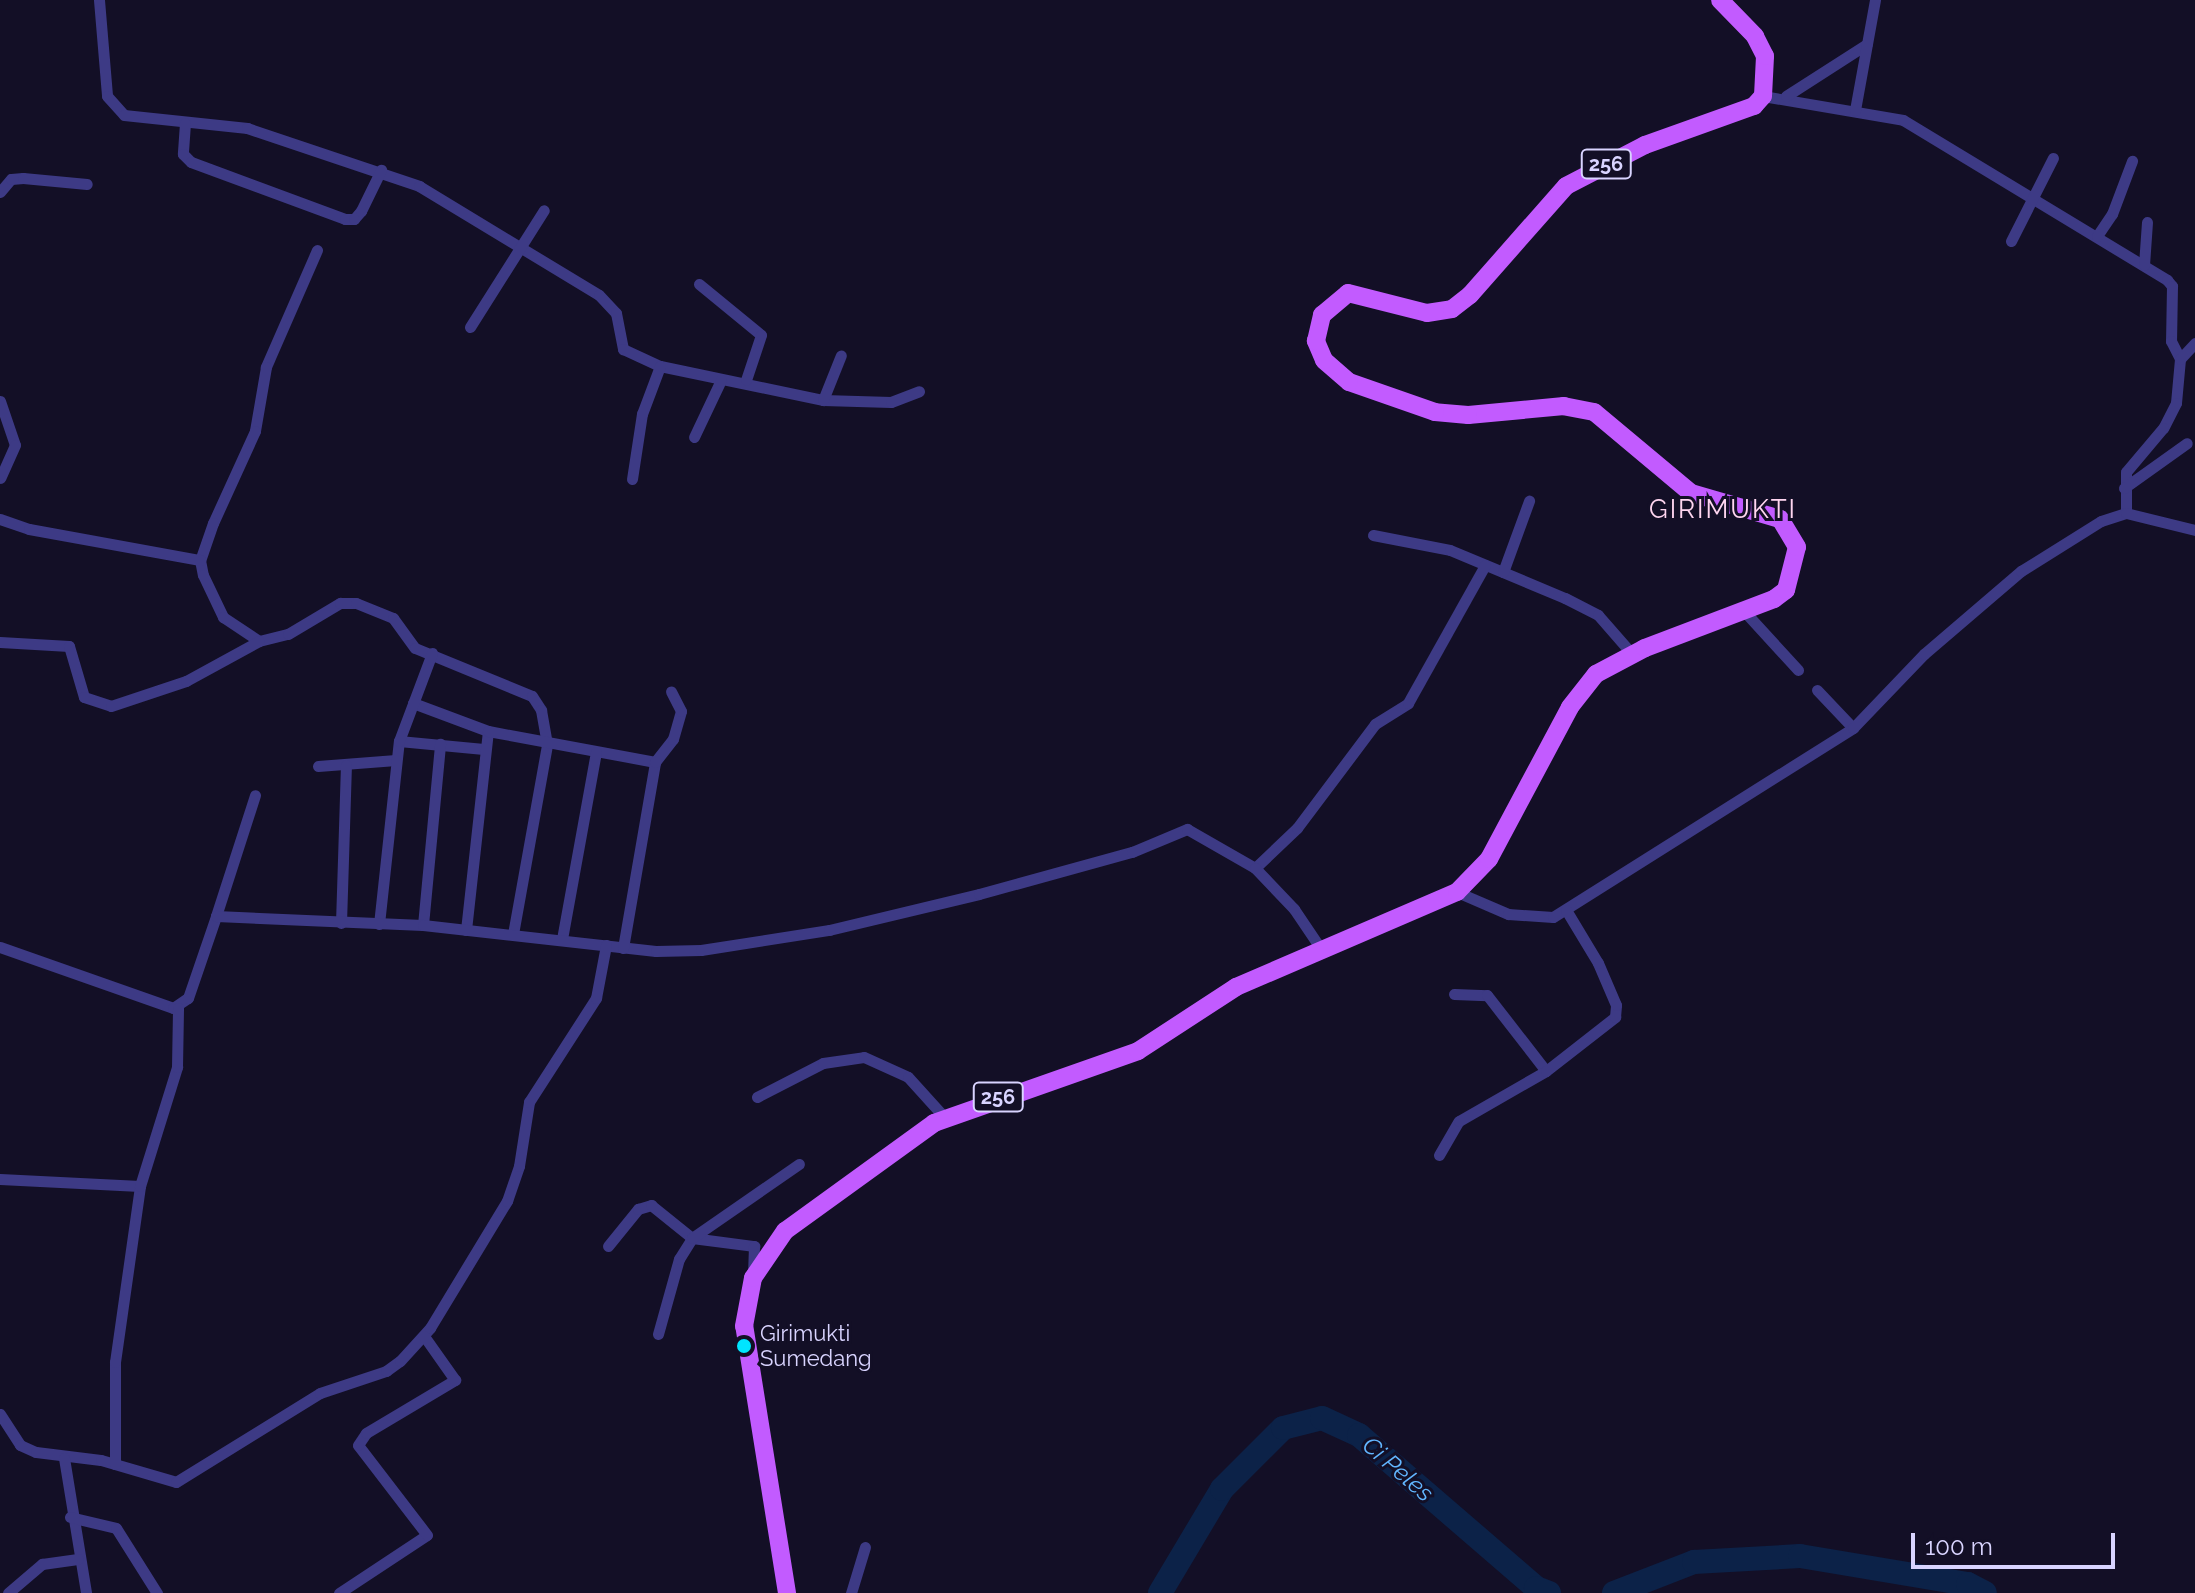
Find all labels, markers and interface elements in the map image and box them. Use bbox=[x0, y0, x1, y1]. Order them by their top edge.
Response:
road number: 256 bbox=[1580, 148, 1632, 180]
district label: GIRIMUKTI bbox=[1649, 494, 1797, 526]
road number: 256 bbox=[972, 1081, 1024, 1113]
place label: Girimukti Sumedang bbox=[760, 1320, 872, 1372]
marker: Girimukti Sumedang bbox=[735, 1337, 753, 1355]
water label: Ci Peles bbox=[1357, 1430, 1439, 1508]
scale bar bbox=[1915, 1517, 2119, 1567]
text: 100 m bbox=[1925, 1532, 1993, 1561]

